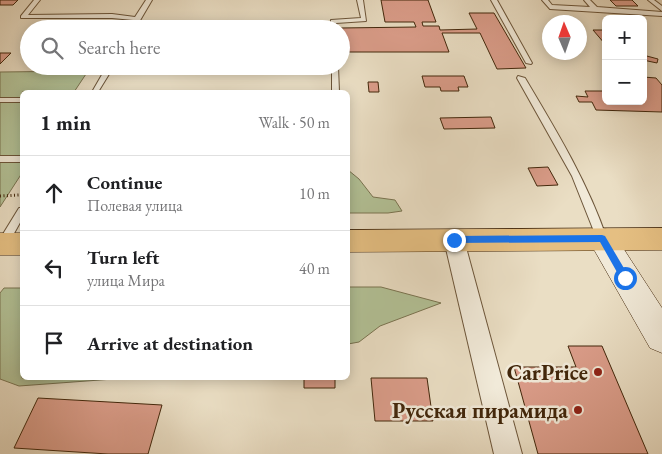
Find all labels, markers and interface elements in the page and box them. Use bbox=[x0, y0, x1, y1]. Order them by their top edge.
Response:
north arrow bbox=[542, 15, 587, 60]
map controls bbox=[602, 15, 647, 105]
button: + bbox=[602, 15, 647, 60]
search box bbox=[20, 20, 350, 75]
icon: search bbox=[38, 34, 66, 62]
text: Search here bbox=[78, 35, 160, 60]
button: − bbox=[602, 60, 647, 105]
text: 1 min bbox=[40, 109, 91, 136]
text: Walk · 50 m bbox=[259, 112, 330, 133]
text: Continue bbox=[87, 170, 162, 195]
icon: ahead bbox=[40, 179, 68, 207]
text: 10 m bbox=[299, 183, 330, 204]
text: Полевая улица bbox=[87, 195, 183, 216]
route end bbox=[443, 229, 466, 252]
text: Turn left bbox=[87, 245, 159, 270]
icon: left bbox=[40, 254, 68, 282]
text: 40 m bbox=[299, 258, 330, 279]
route start bbox=[614, 267, 637, 290]
text: улица Мира bbox=[87, 270, 165, 291]
icon: arrive bbox=[40, 329, 68, 357]
text: Arrive at destination bbox=[87, 331, 253, 356]
place label: CarPrice bbox=[507, 358, 588, 387]
marker: CarPrice bbox=[592, 366, 604, 378]
place label: Русская пирамида bbox=[392, 396, 568, 425]
marker: Русская пирамида bbox=[572, 404, 584, 416]

